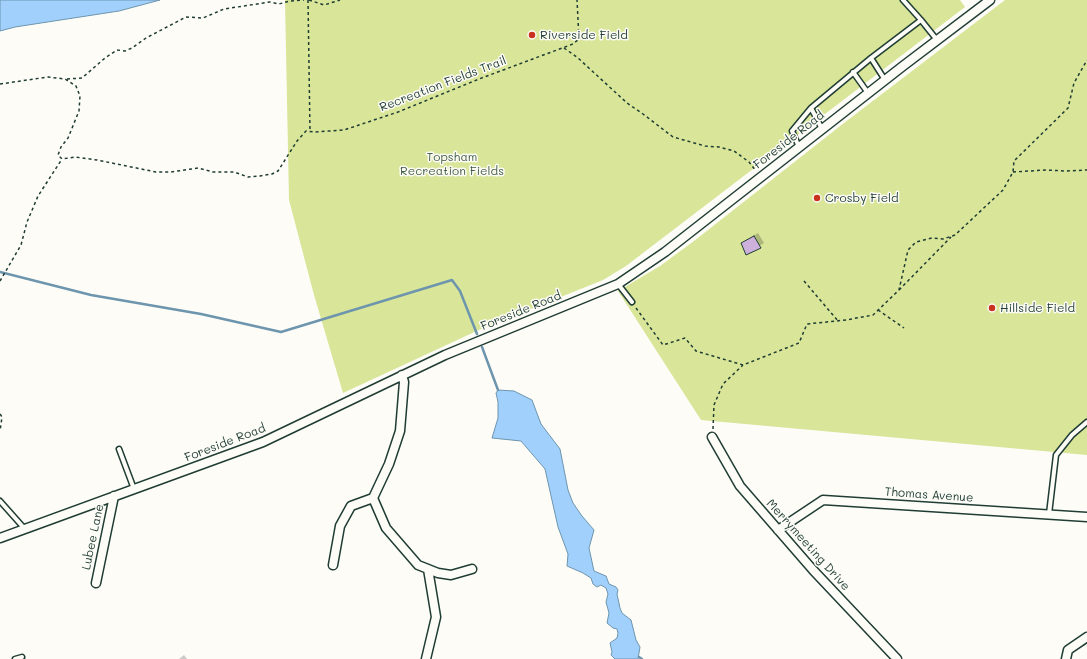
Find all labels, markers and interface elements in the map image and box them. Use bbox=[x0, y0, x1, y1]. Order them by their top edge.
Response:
place label: Riverside Field bbox=[540, 28, 628, 42]
marker: Riverside Field bbox=[527, 30, 537, 40]
street label: Recreation Fields Trail bbox=[378, 53, 508, 115]
street label: Foreside Road bbox=[751, 108, 827, 172]
park label: Topsham Recreation Fields bbox=[400, 150, 504, 178]
place label: Crosby Field bbox=[825, 191, 899, 205]
marker: Crosby Field bbox=[812, 193, 822, 203]
street label: Foreside Road bbox=[479, 288, 563, 334]
place label: Hillside Field bbox=[1000, 301, 1075, 315]
marker: Hillside Field bbox=[987, 303, 997, 313]
street label: Foreside Road bbox=[182, 421, 268, 465]
street label: Thomas Avenue bbox=[884, 485, 974, 505]
street label: Merrymeeting Drive bbox=[763, 496, 853, 594]
street label: Lubee Lane bbox=[79, 503, 107, 571]

